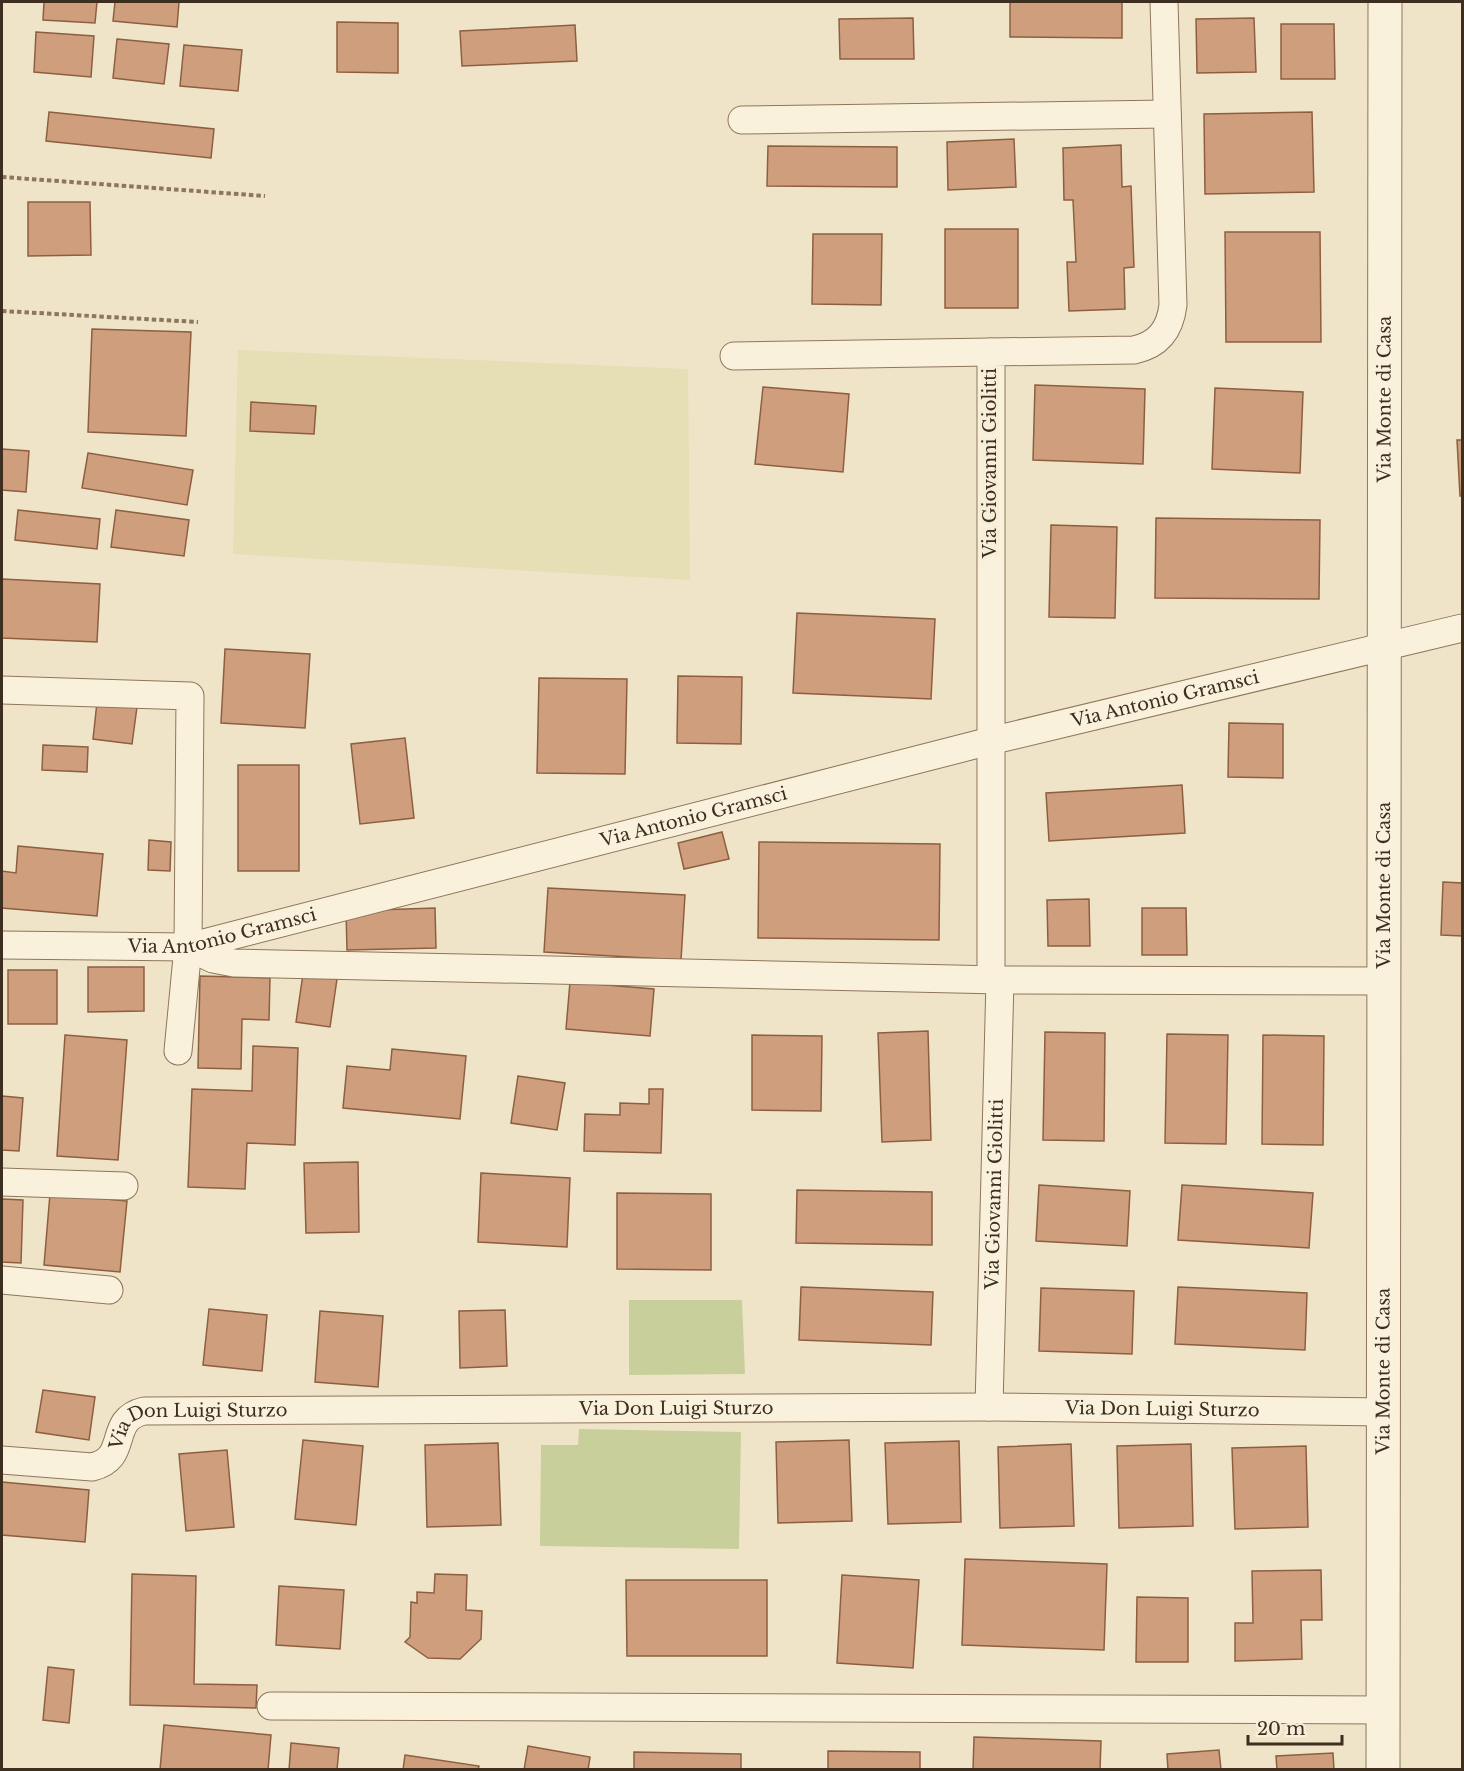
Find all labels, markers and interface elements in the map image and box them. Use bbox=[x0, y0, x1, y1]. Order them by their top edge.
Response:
street label: Via Monte di Casa bbox=[1373, 316, 1396, 483]
street label: Via Giovanni Giolitti bbox=[979, 368, 1001, 559]
street label: Via Antonio Gramsci bbox=[1068, 666, 1261, 732]
street label: Via Antonio Gramsci bbox=[597, 783, 789, 852]
street label: Via Monte di Casa bbox=[1373, 802, 1395, 969]
street label: Via Antonio Gramsci bbox=[127, 903, 319, 958]
street label: Via Giovanni Giolitti bbox=[981, 1099, 1008, 1291]
street label: Via Monte di Casa bbox=[1372, 1288, 1395, 1455]
street label: Via Don Luigi Sturzo bbox=[578, 1397, 774, 1420]
street label: Via Don Luigi Sturzo bbox=[1064, 1397, 1260, 1421]
street label: Via Don Luigi Sturzo bbox=[105, 1399, 288, 1453]
scale bar bbox=[1248, 1708, 1342, 1746]
text: 20 m bbox=[1257, 1718, 1305, 1740]

